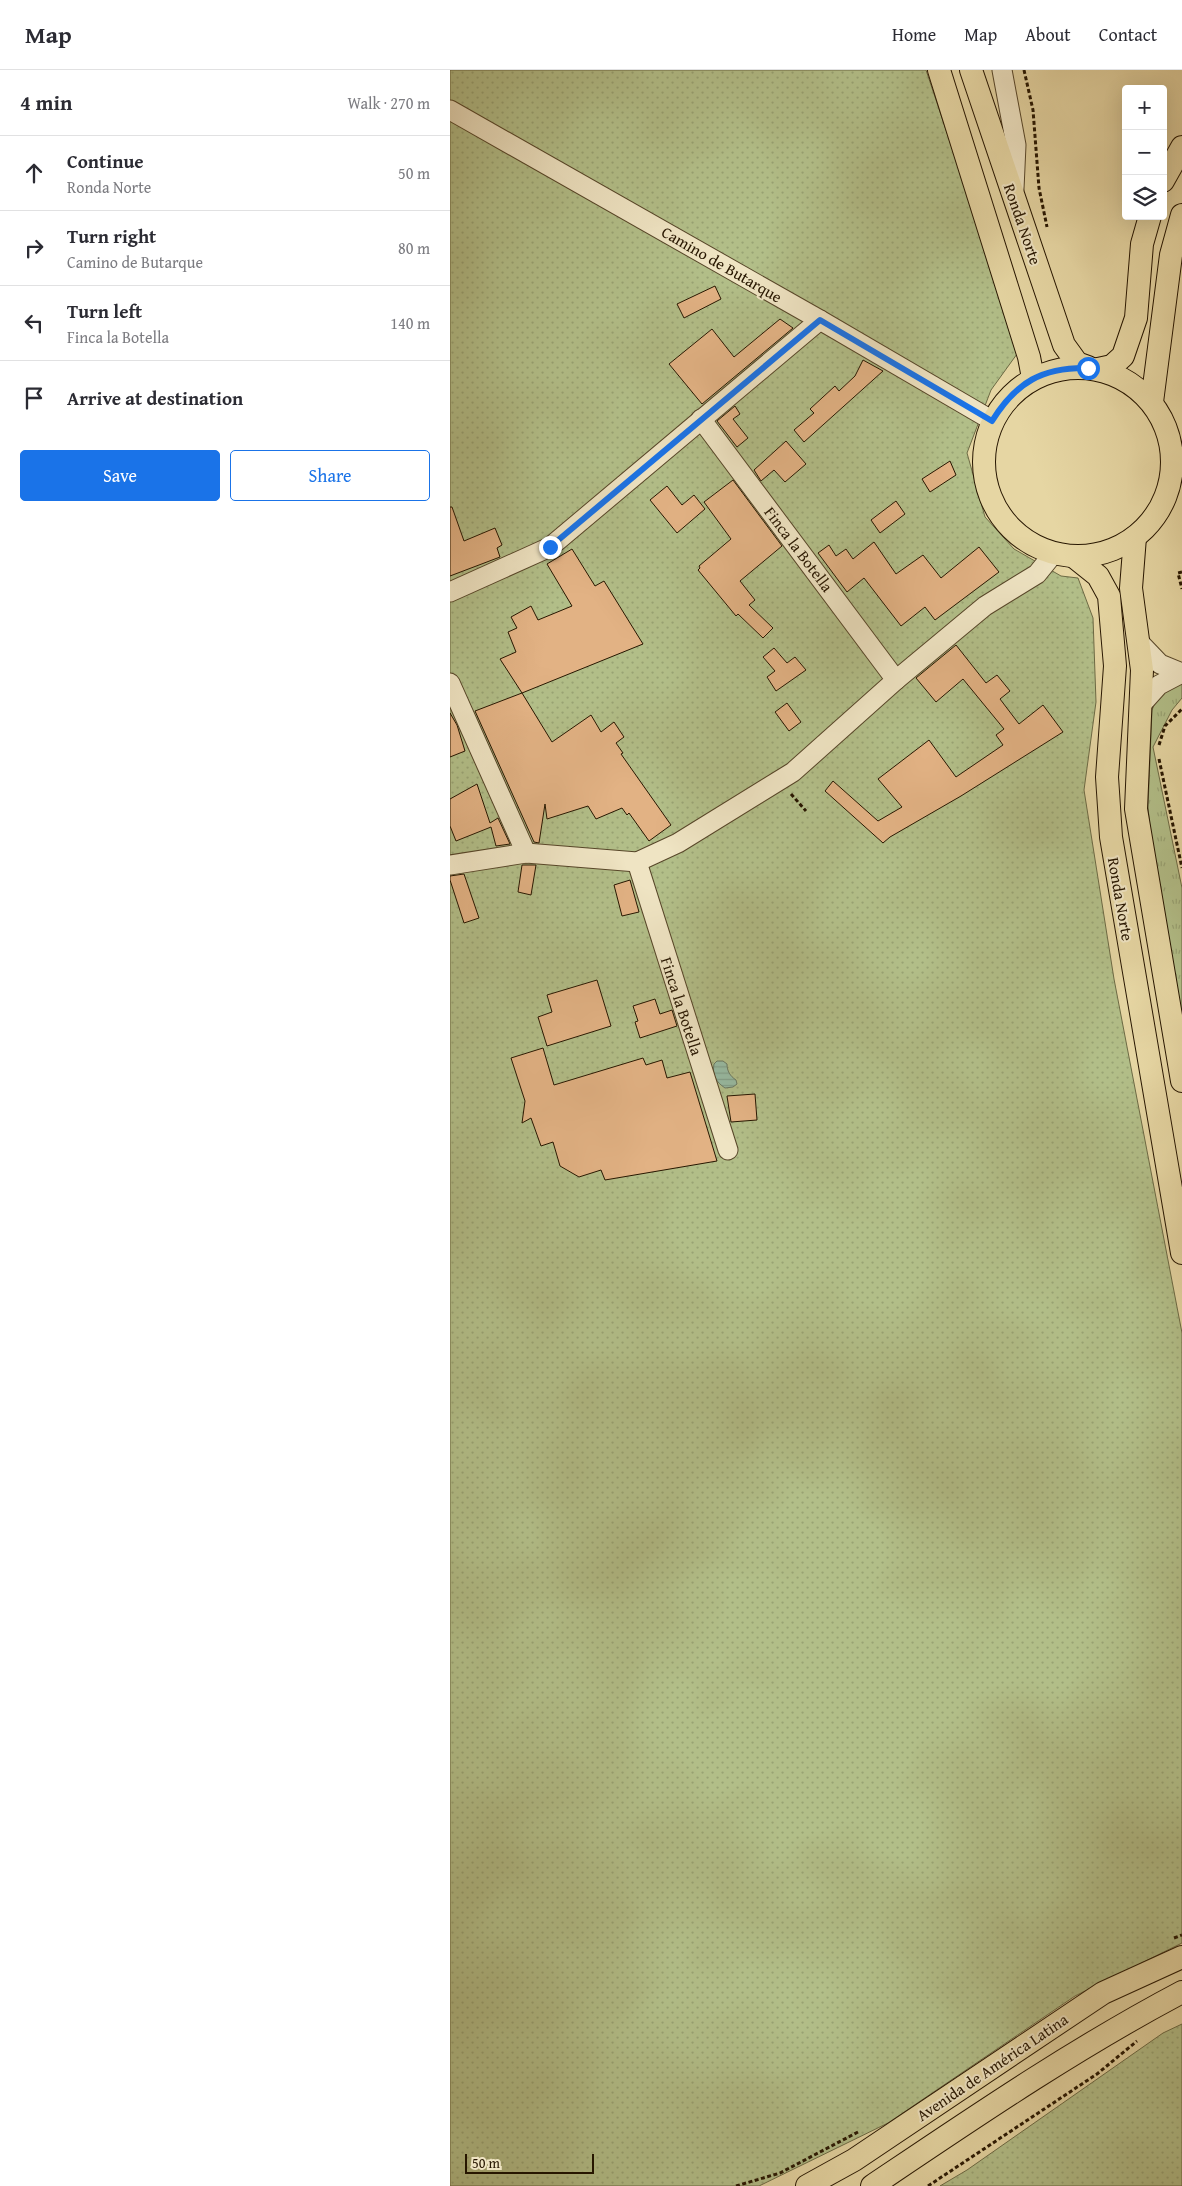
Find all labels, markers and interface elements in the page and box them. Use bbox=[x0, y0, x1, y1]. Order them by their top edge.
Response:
text: Map bbox=[25, 17, 72, 52]
text: Home bbox=[892, 21, 936, 48]
text: Map bbox=[964, 21, 997, 48]
text: About bbox=[1025, 21, 1071, 48]
text: Contact bbox=[1099, 21, 1157, 48]
map controls bbox=[1122, 85, 1167, 220]
button: + bbox=[1122, 85, 1167, 130]
text: 4 min bbox=[20, 87, 72, 118]
text: Walk · 270 m bbox=[347, 91, 430, 115]
button: − bbox=[1122, 130, 1167, 175]
text: Continue bbox=[67, 147, 144, 175]
icon: ahead bbox=[20, 159, 48, 187]
text: 50 m bbox=[398, 161, 430, 185]
text: Ronda Norte bbox=[67, 175, 151, 199]
button: layers bbox=[1122, 175, 1167, 220]
street label: Ronda Norte bbox=[998, 180, 1048, 268]
street label: Camino de Butarque bbox=[657, 220, 787, 308]
text: Turn right bbox=[67, 222, 156, 250]
icon: right bbox=[20, 234, 48, 262]
text: 80 m bbox=[398, 236, 430, 260]
text: Camino de Butarque bbox=[67, 250, 203, 274]
text: Turn left bbox=[67, 297, 142, 325]
icon: left bbox=[20, 309, 48, 337]
text: 140 m bbox=[390, 311, 430, 335]
text: Finca la Botella bbox=[67, 325, 169, 349]
route start bbox=[1077, 357, 1100, 380]
icon: arrive bbox=[20, 384, 48, 412]
text: Arrive at destination bbox=[67, 384, 243, 412]
button: Save bbox=[20, 450, 220, 501]
button: Share bbox=[230, 450, 430, 501]
street label: Finca la Botella bbox=[759, 501, 840, 597]
route end bbox=[539, 536, 562, 559]
street label: Ronda Norte bbox=[1102, 855, 1140, 943]
street label: Finca la Botella bbox=[655, 954, 709, 1059]
street label: Avenida de América Latina bbox=[911, 2007, 1073, 2127]
scale bar bbox=[465, 2151, 594, 2174]
text: 50 m bbox=[472, 2153, 500, 2173]

